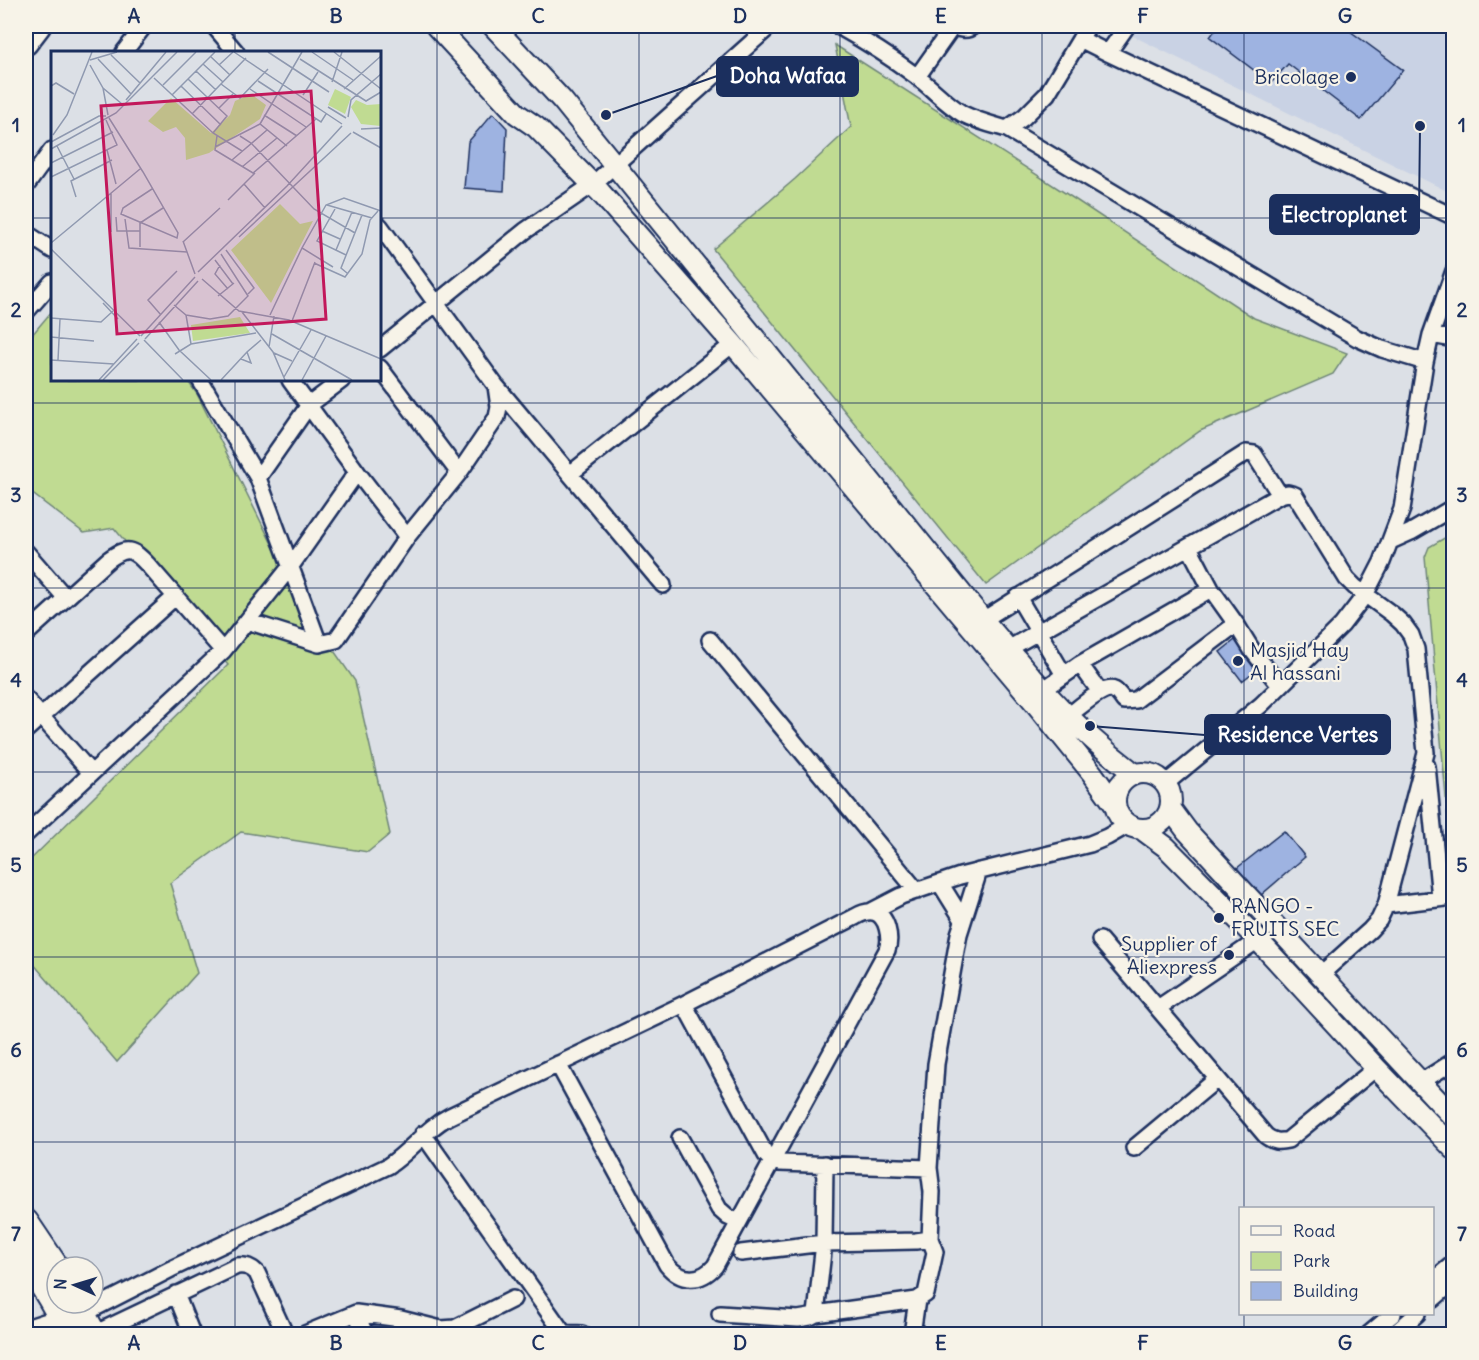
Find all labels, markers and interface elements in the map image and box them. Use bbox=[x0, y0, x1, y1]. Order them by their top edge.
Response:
text: A bbox=[128, 3, 141, 28]
text: B bbox=[329, 3, 343, 28]
text: C bbox=[531, 3, 545, 28]
text: D bbox=[733, 3, 747, 28]
text: E bbox=[935, 3, 947, 28]
text: F bbox=[1137, 3, 1149, 28]
text: G bbox=[1338, 3, 1352, 28]
inset map bbox=[51, 51, 381, 381]
callout: Doha Wafaa bbox=[717, 57, 858, 96]
text: Doha Wafaa bbox=[730, 62, 846, 89]
place label: Bricolage bbox=[1254, 64, 1339, 89]
marker: Bricolage bbox=[1344, 70, 1358, 84]
text: 1 bbox=[12, 112, 20, 137]
text: 1 bbox=[1458, 112, 1466, 137]
callout: Electroplanet bbox=[1270, 195, 1419, 234]
text: Electroplanet bbox=[1281, 201, 1408, 228]
text: 2 bbox=[11, 297, 22, 322]
text: 2 bbox=[1457, 297, 1468, 322]
text: 3 bbox=[10, 482, 22, 507]
text: 3 bbox=[1456, 482, 1468, 507]
place label: Masjid Hay Al hassani bbox=[1250, 637, 1349, 685]
marker: Masjid Hay Al hassani bbox=[1231, 654, 1245, 668]
text: 4 bbox=[10, 667, 22, 692]
text: 4 bbox=[1456, 667, 1468, 692]
callout: Residence Vertes bbox=[1205, 715, 1390, 754]
text: Residence Vertes bbox=[1218, 721, 1379, 748]
text: 5 bbox=[10, 852, 22, 877]
text: 5 bbox=[1456, 852, 1468, 877]
place label: RANGO - FRUITS SEC bbox=[1231, 893, 1340, 941]
marker: RANGO - FRUITS SEC bbox=[1212, 911, 1226, 925]
place label: Supplier of Aliexpress bbox=[1121, 931, 1217, 979]
marker: Supplier of Aliexpress bbox=[1222, 948, 1236, 962]
text: 6 bbox=[10, 1037, 22, 1062]
text: 6 bbox=[1456, 1037, 1468, 1062]
legend bbox=[1239, 1207, 1434, 1315]
text: Road bbox=[1293, 1219, 1336, 1242]
text: 7 bbox=[11, 1221, 21, 1246]
text: 7 bbox=[1457, 1221, 1467, 1246]
text: Park bbox=[1293, 1249, 1330, 1272]
north arrow bbox=[45, 1255, 105, 1315]
text: N bbox=[50, 1278, 70, 1290]
text: Building bbox=[1293, 1279, 1358, 1302]
text: A bbox=[128, 1330, 141, 1355]
text: B bbox=[329, 1330, 343, 1355]
text: C bbox=[531, 1330, 545, 1355]
text: D bbox=[733, 1330, 747, 1355]
text: E bbox=[935, 1330, 947, 1355]
text: F bbox=[1137, 1330, 1149, 1355]
text: G bbox=[1338, 1330, 1352, 1355]

